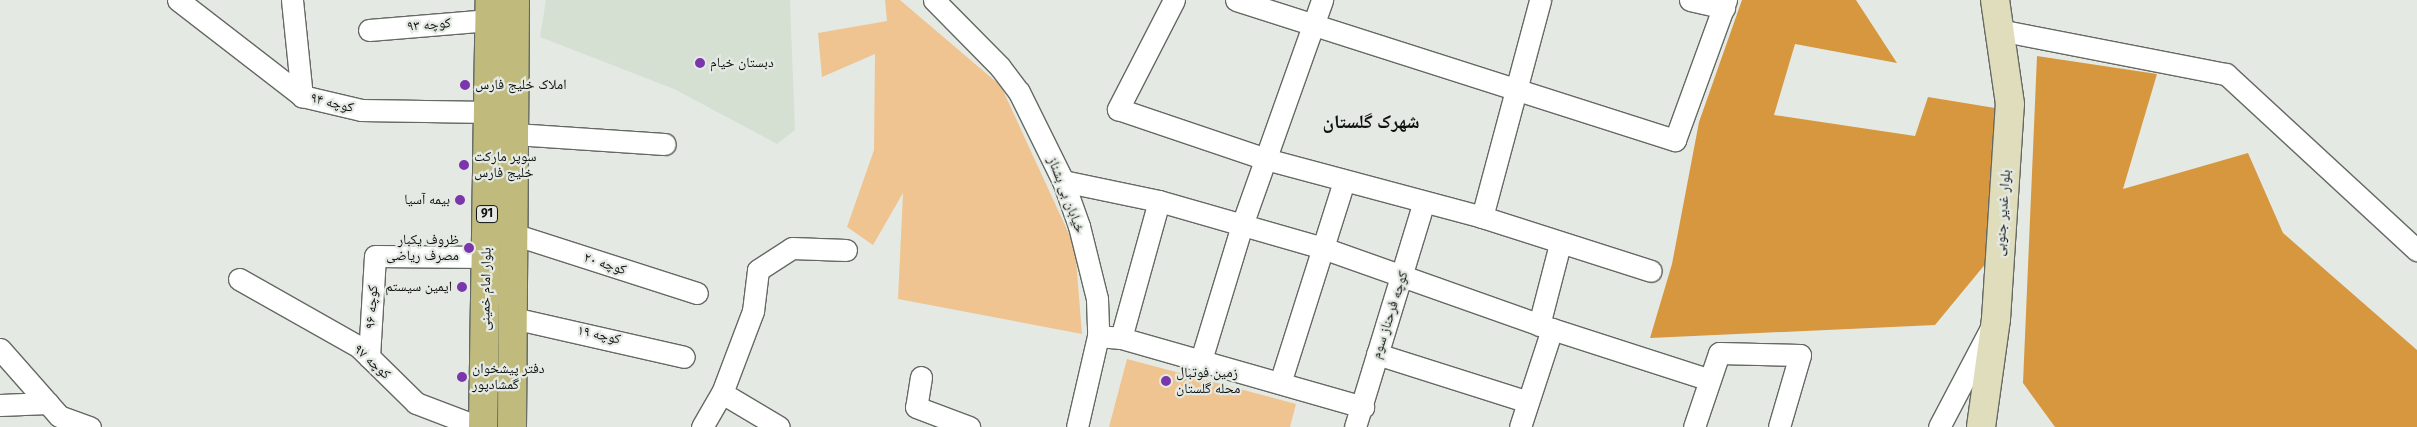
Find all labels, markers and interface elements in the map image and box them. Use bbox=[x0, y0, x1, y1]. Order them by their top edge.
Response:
street label: کوچه ۹۳ bbox=[406, 15, 452, 35]
place label: دبستان خیام bbox=[710, 55, 774, 71]
marker: دبستان خیام bbox=[694, 57, 706, 69]
place label: املاک خلیج فارس bbox=[475, 77, 566, 93]
marker: املاک خلیج فارس bbox=[459, 79, 471, 91]
street label: کوچه ۹۴ bbox=[309, 90, 355, 116]
district label: شهرک گلستان bbox=[1322, 111, 1420, 133]
place label: سوپر مارکت خلیج فارس bbox=[474, 149, 537, 182]
street label: خیابان بی بشناز bbox=[1044, 155, 1088, 235]
marker: سوپر مارکت خلیج فارس bbox=[458, 159, 470, 171]
street label: بلوار غدیر جنوبی bbox=[1992, 169, 2014, 257]
place label: بیمه آسیا bbox=[404, 192, 450, 208]
marker: بیمه آسیا bbox=[454, 194, 466, 206]
road number: 91 bbox=[476, 204, 498, 223]
place label: ظروف یکبار مصرف ریاضی bbox=[386, 232, 459, 264]
marker: ظروف یکبار مصرف ریاضی bbox=[463, 242, 475, 254]
street label: بلوار امام خمینی bbox=[477, 247, 495, 331]
street label: کوچه ۲۰ bbox=[582, 249, 628, 279]
street label: کوچه فرحناز سوم bbox=[1368, 269, 1412, 361]
place label: ایمین سیستم bbox=[385, 279, 452, 295]
marker: ایمین سیستم bbox=[456, 281, 468, 293]
street label: کوچه ۹۶ bbox=[362, 285, 382, 329]
street label: کوچه ۱۹ bbox=[576, 322, 622, 348]
street label: کوچه ۹۷ bbox=[350, 341, 394, 383]
place label: دفتر پیشخوان گمشادپور bbox=[472, 361, 545, 394]
place label: زمین فوتبال محله گلستان bbox=[1176, 365, 1240, 398]
marker: دفتر پیشخوان گمشادپور bbox=[456, 371, 468, 383]
marker: زمین فوتبال محله گلستان bbox=[1160, 375, 1172, 387]

